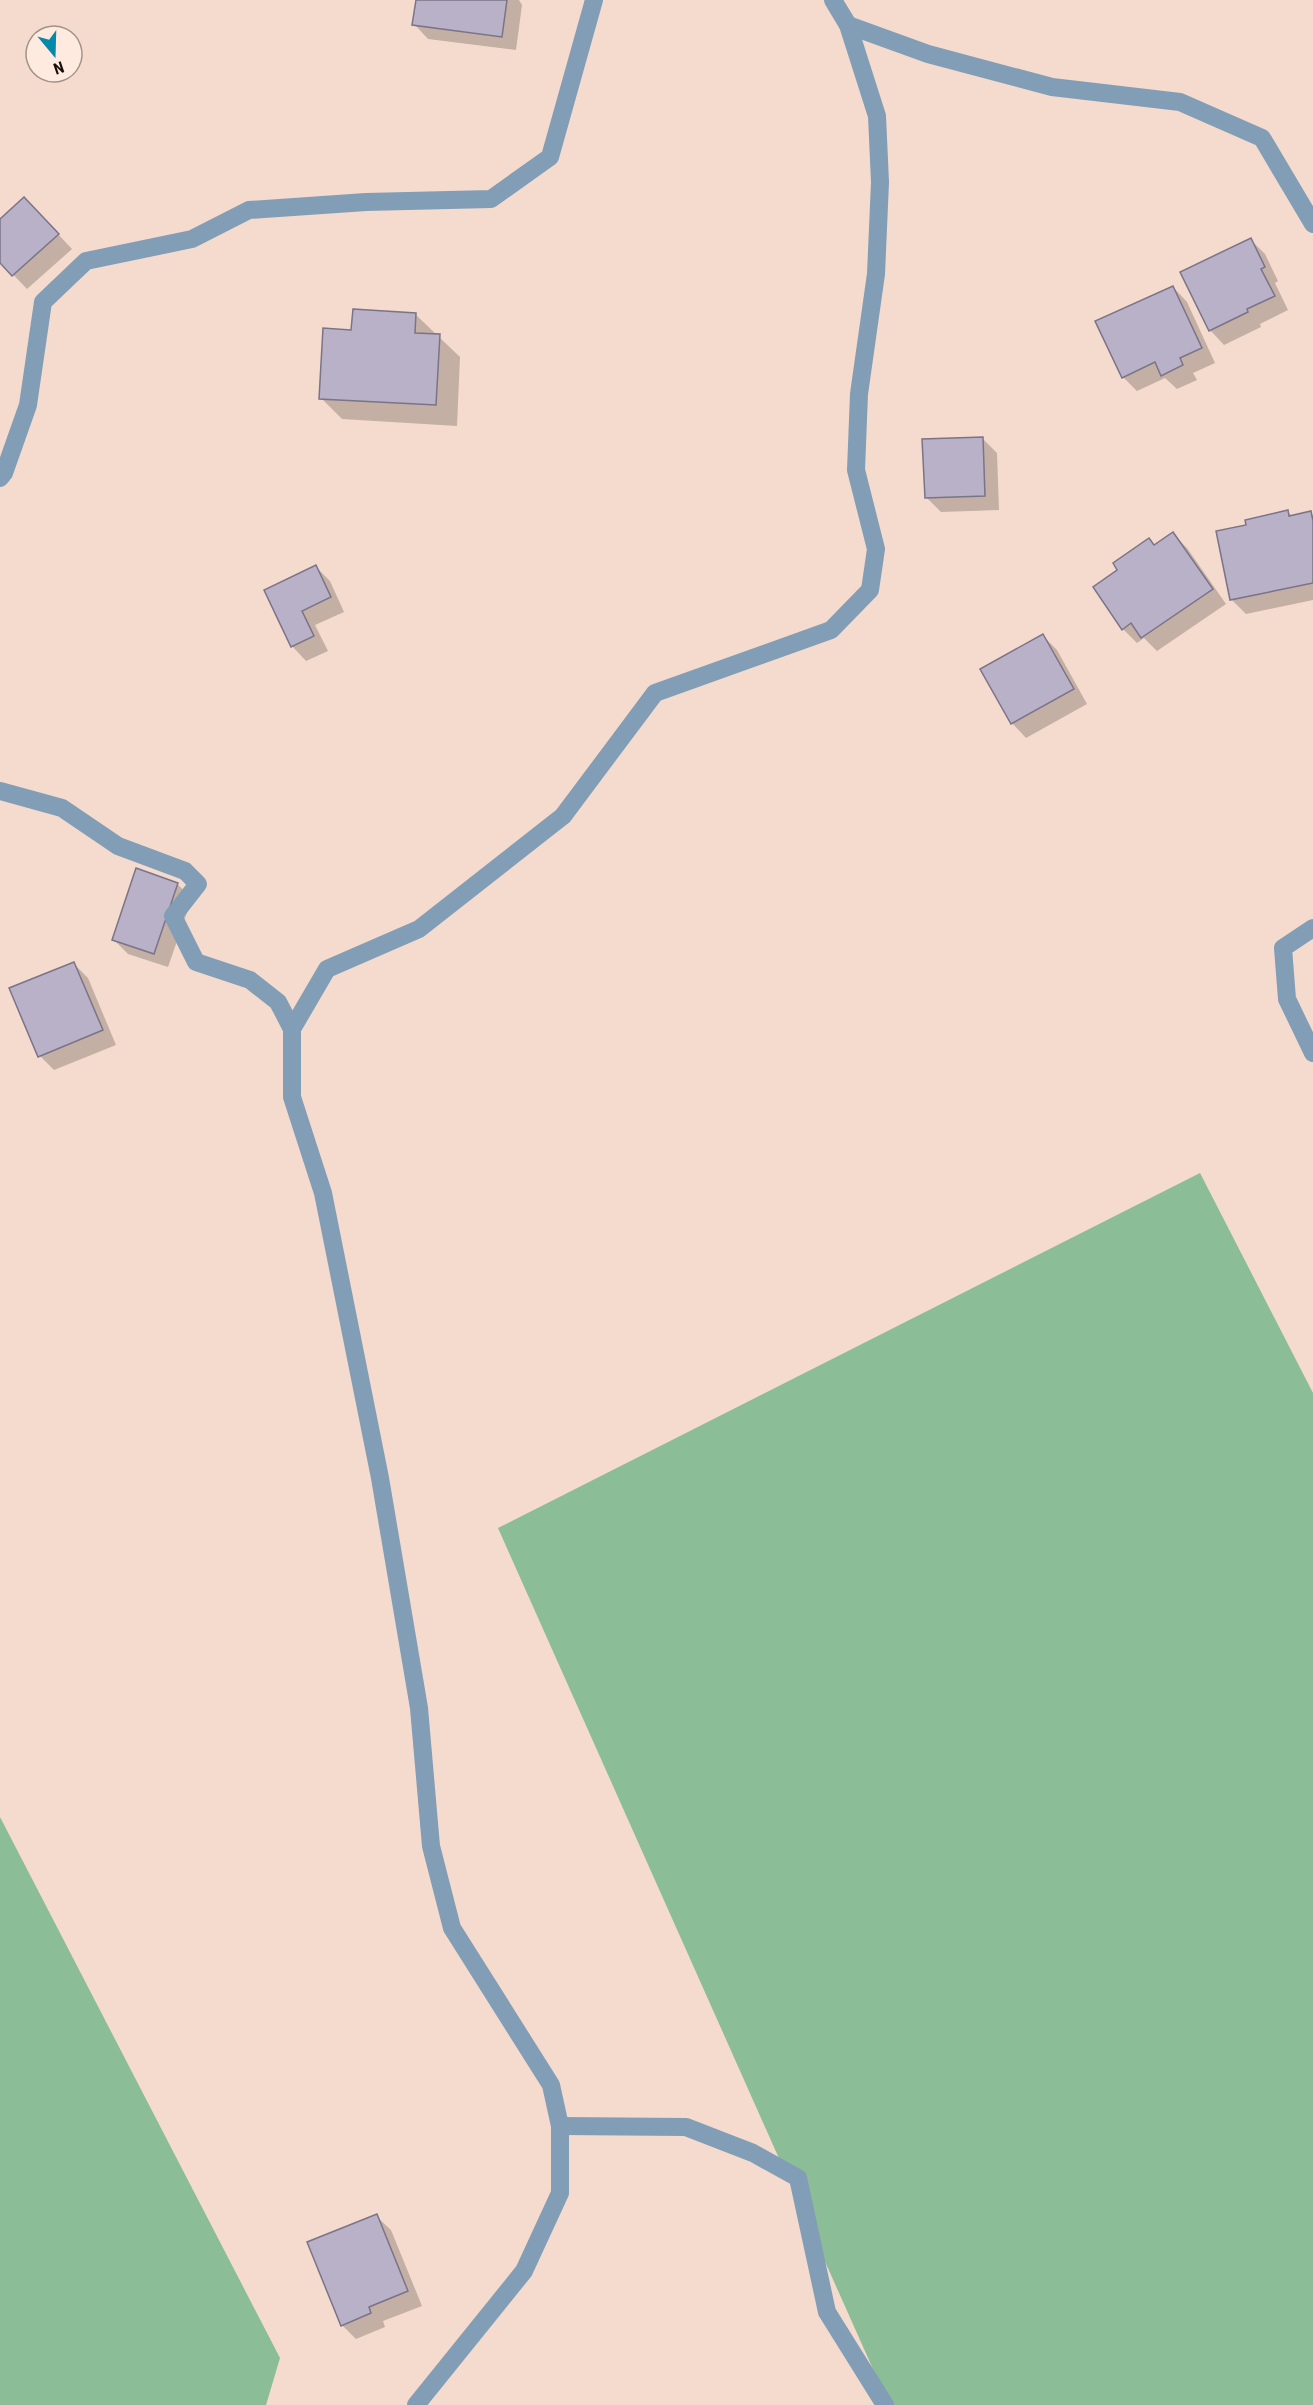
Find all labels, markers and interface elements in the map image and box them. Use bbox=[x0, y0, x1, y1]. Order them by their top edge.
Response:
north arrow bbox=[24, 24, 84, 84]
text: N bbox=[51, 57, 66, 78]

